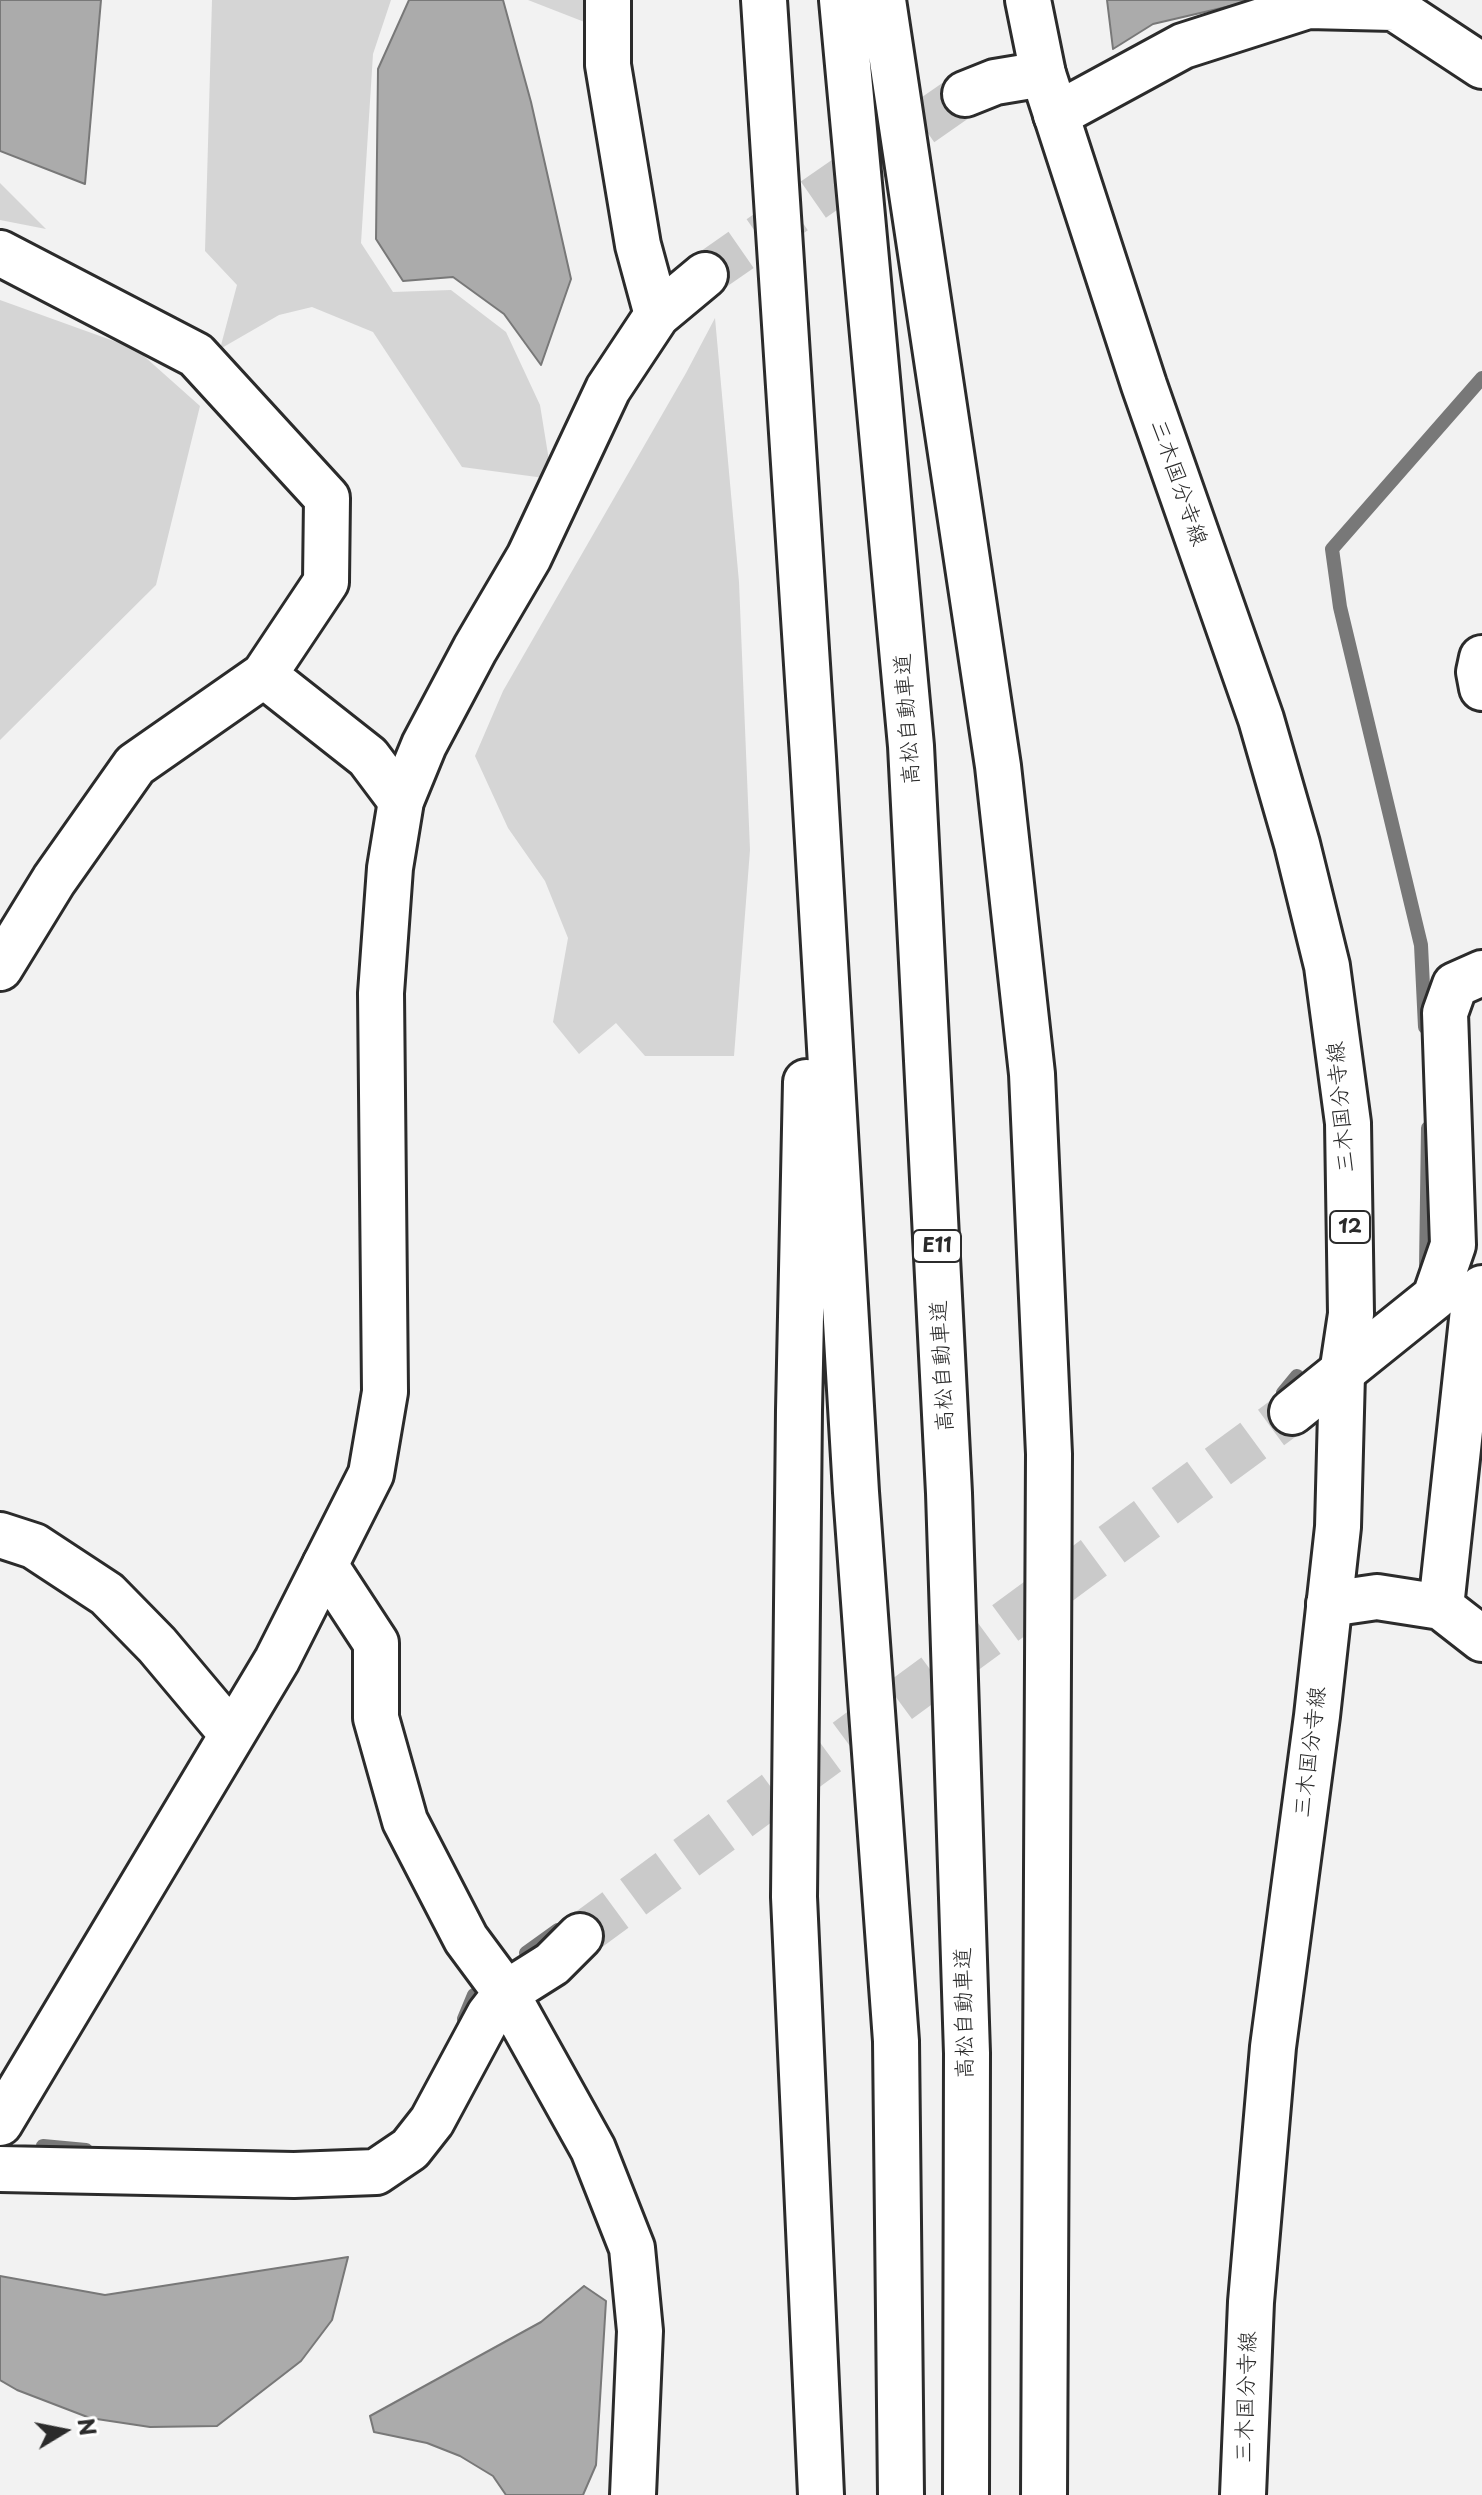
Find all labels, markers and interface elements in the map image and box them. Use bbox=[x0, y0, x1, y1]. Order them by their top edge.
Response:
street label: 三木国分寺線 bbox=[1144, 416, 1212, 550]
street label: 高松自動車道 bbox=[890, 652, 926, 786]
street label: 三木国分寺線 bbox=[1323, 1040, 1361, 1174]
road number: 12 bbox=[1330, 1211, 1370, 1243]
road number: E11 bbox=[913, 1230, 961, 1262]
street label: 高松自動車道 bbox=[926, 1299, 960, 1433]
street label: 三木国分寺線 bbox=[1290, 1685, 1332, 1819]
street label: 高松自動車道 bbox=[951, 1947, 979, 2079]
street label: 三木国分寺線 bbox=[1232, 2331, 1262, 2463]
north arrow bbox=[24, 2391, 104, 2471]
text: N bbox=[70, 2415, 106, 2438]

